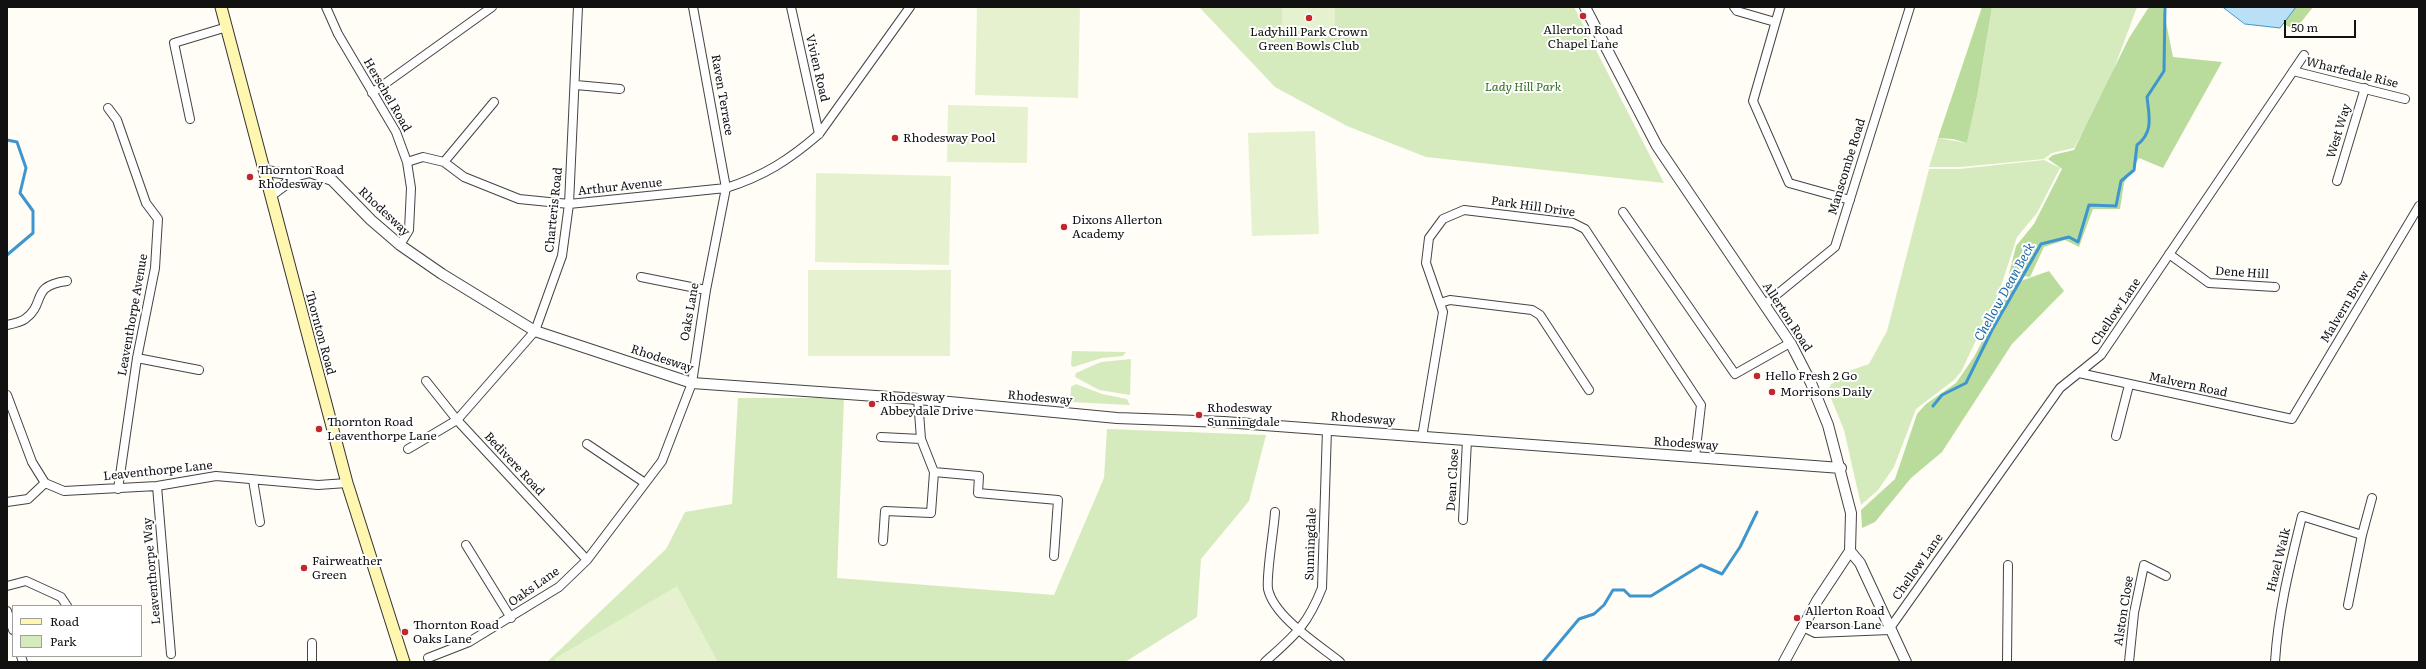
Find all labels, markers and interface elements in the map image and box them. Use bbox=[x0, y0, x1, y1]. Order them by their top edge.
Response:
marker: Allerton Road Chapel Lane bbox=[1578, 11, 1588, 21]
scale bar bbox=[2286, 12, 2358, 38]
marker: Ladyhill Park Crown Green Bowls Club bbox=[1304, 13, 1314, 23]
text: 50 m bbox=[2291, 18, 2318, 36]
place label: Allerton Road Chapel Lane bbox=[1543, 23, 1623, 51]
place label: Ladyhill Park Crown Green Bowls Club bbox=[1250, 25, 1368, 53]
street label: Vivien Road bbox=[802, 33, 832, 103]
street label: Raven Terrace bbox=[708, 53, 736, 137]
street label: Wharfedale Rise bbox=[2304, 55, 2400, 91]
street label: Herschel Road bbox=[360, 56, 414, 134]
park label: Lady Hill Park bbox=[1485, 80, 1561, 94]
street label: West Way bbox=[2324, 102, 2354, 160]
street label: Manscombe Road bbox=[1825, 117, 1869, 217]
place label: Rhodesway Pool bbox=[903, 131, 996, 145]
marker: Rhodesway Pool bbox=[890, 133, 900, 143]
place label: Thornton Road Rhodesway bbox=[258, 163, 344, 191]
street label: Charteris Road bbox=[542, 167, 566, 253]
marker: Thornton Road Rhodesway bbox=[245, 172, 255, 182]
street label: Arthur Avenue bbox=[577, 175, 663, 199]
street label: Rhodesway bbox=[355, 185, 413, 239]
street label: Park Hill Drive bbox=[1490, 194, 1576, 220]
place label: Dixons Allerton Academy bbox=[1072, 213, 1163, 241]
marker: Dixons Allerton Academy bbox=[1059, 222, 1069, 232]
water label: Chellow Dean Beck bbox=[1971, 240, 2039, 344]
street label: Leaventhorpe Avenue bbox=[115, 253, 151, 377]
street label: Dene Hill bbox=[2215, 264, 2269, 282]
street label: Malvern Brow bbox=[2318, 268, 2372, 346]
street label: Chellow Lane bbox=[2088, 276, 2144, 348]
street label: Allerton Road bbox=[1759, 280, 1815, 354]
street label: Oaks Lane bbox=[678, 282, 702, 342]
street label: Thornton Road bbox=[302, 290, 338, 376]
street label: Rhodesway bbox=[629, 342, 695, 376]
place label: Hello Fresh 2 Go bbox=[1765, 369, 1857, 383]
street label: Malvern Road bbox=[2147, 370, 2229, 400]
marker: Hello Fresh 2 Go bbox=[1752, 371, 1762, 381]
place label: Morrisons Daily bbox=[1780, 385, 1872, 399]
marker: Morrisons Daily bbox=[1767, 387, 1777, 397]
street label: Rhodesway bbox=[1007, 388, 1073, 408]
place label: Rhodesway Abbeydale Drive bbox=[880, 390, 973, 418]
marker: Rhodesway Abbeydale Drive bbox=[867, 399, 877, 409]
place label: Rhodesway Sunningdale bbox=[1207, 401, 1280, 429]
marker: Rhodesway Sunningdale bbox=[1194, 410, 1204, 420]
street label: Rhodesway bbox=[1330, 410, 1396, 428]
place label: Thornton Road Leaventhorpe Lane bbox=[327, 415, 437, 443]
marker: Thornton Road Leaventhorpe Lane bbox=[314, 424, 324, 434]
street label: Bedivere Road bbox=[481, 429, 547, 499]
street label: Rhodesway bbox=[1653, 435, 1719, 453]
street label: Dean Close bbox=[1444, 448, 1462, 512]
street label: Leaventhorpe Lane bbox=[103, 458, 213, 484]
street label: Sunningdale bbox=[1303, 507, 1319, 581]
street label: Leaventhorpe Way bbox=[140, 517, 164, 625]
street label: Hazel Walk bbox=[2264, 526, 2294, 594]
street label: Chellow Lane bbox=[1890, 531, 1946, 603]
place label: Fairweather Green bbox=[312, 554, 382, 582]
marker: Fairweather Green bbox=[299, 563, 309, 573]
street label: Oaks Lane bbox=[506, 564, 562, 610]
street label: Alston Close bbox=[2111, 575, 2137, 647]
place label: Allerton Road Pearson Lane bbox=[1805, 604, 1885, 632]
legend bbox=[12, 605, 142, 657]
text: Road bbox=[50, 612, 79, 630]
marker: Allerton Road Pearson Lane bbox=[1792, 613, 1802, 623]
place label: Thornton Road Oaks Lane bbox=[413, 618, 499, 646]
marker: Thornton Road Oaks Lane bbox=[400, 627, 410, 637]
text: Park bbox=[50, 632, 76, 650]

